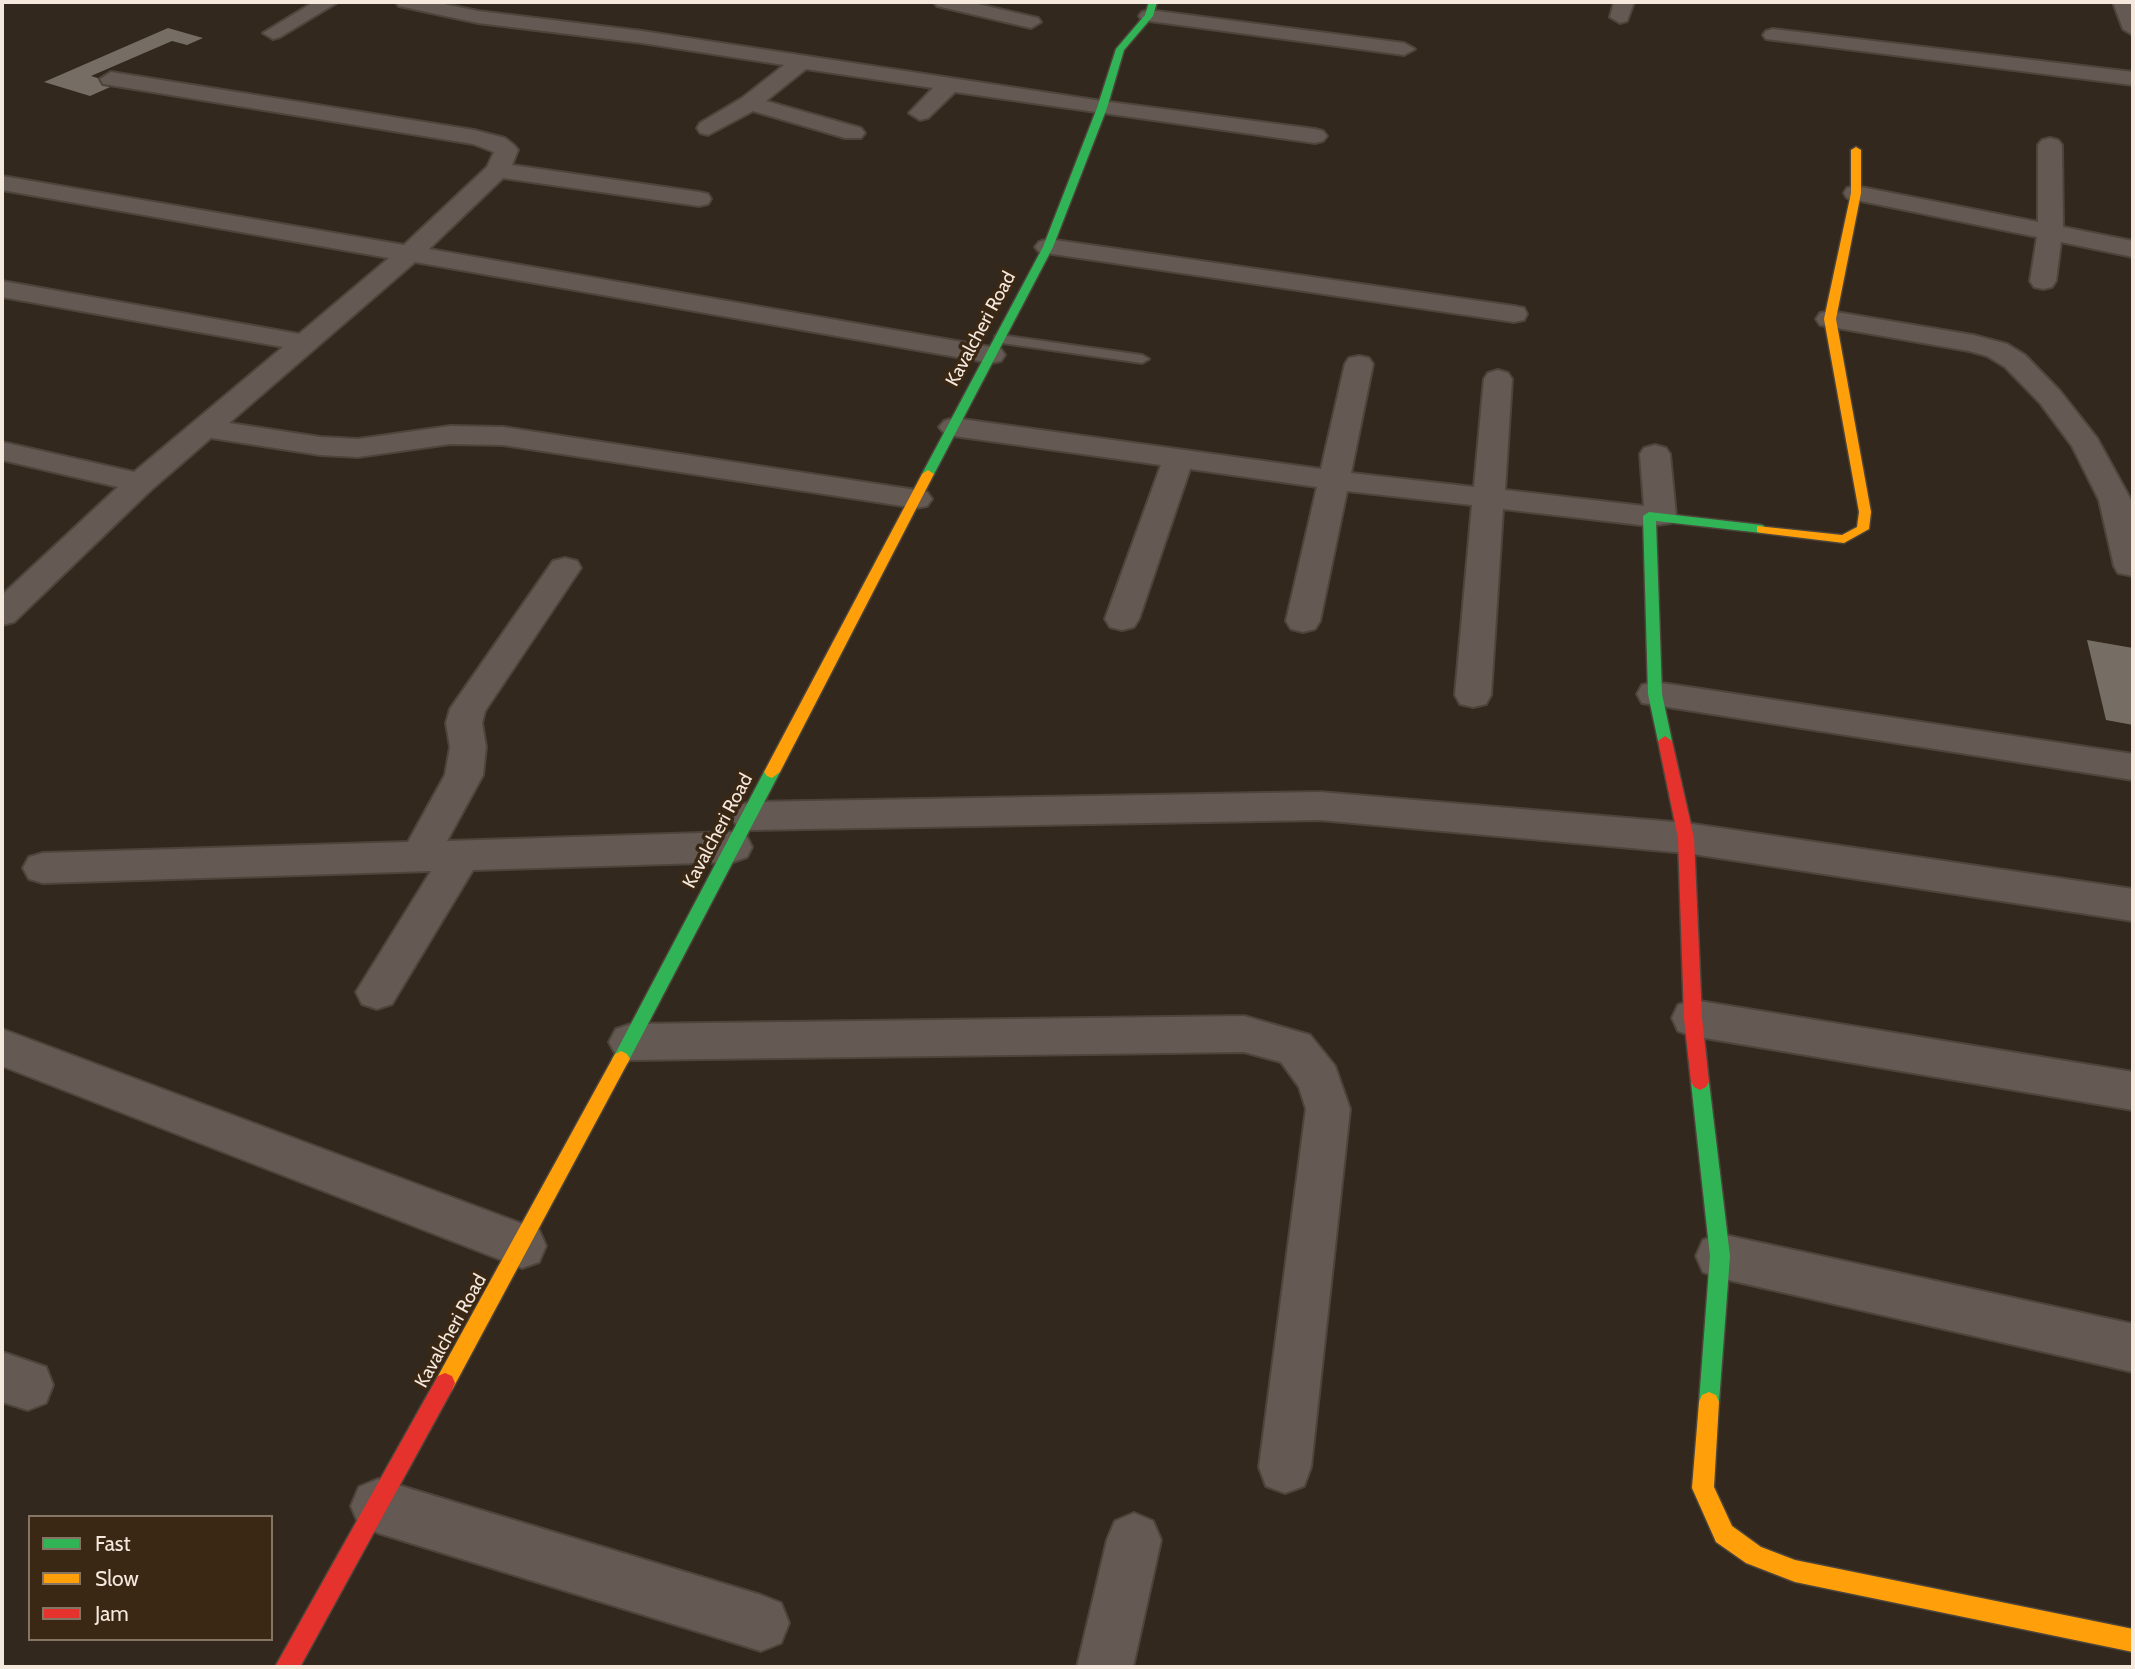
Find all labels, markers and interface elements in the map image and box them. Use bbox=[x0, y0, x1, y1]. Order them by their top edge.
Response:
street label: Kavalcheri Road bbox=[941, 268, 1021, 390]
street label: Kavalcheri Road bbox=[678, 770, 758, 892]
street label: Kavalcheri Road bbox=[410, 1270, 492, 1392]
legend bbox=[28, 1515, 273, 1641]
text: Fast bbox=[95, 1531, 131, 1556]
text: Slow bbox=[95, 1566, 139, 1591]
text: Jam bbox=[95, 1601, 129, 1626]

